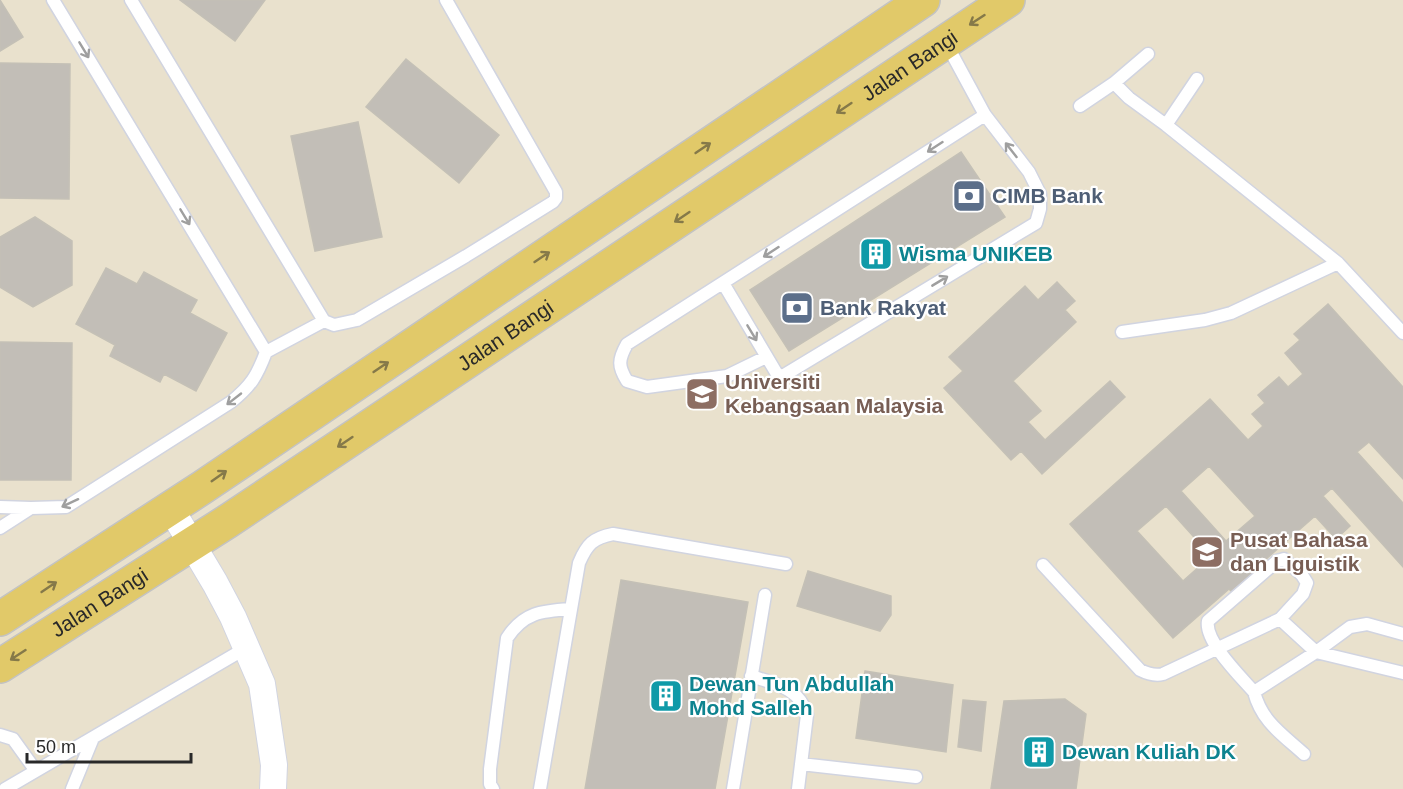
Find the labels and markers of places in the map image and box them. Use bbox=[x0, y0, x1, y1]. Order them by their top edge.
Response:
bank icon: CIMB Bank bbox=[951, 178, 987, 214]
place label: CIMB Bank bbox=[992, 184, 1103, 207]
building icon: Wisma UNIKEB bbox=[858, 236, 894, 272]
place label: Wisma UNIKEB bbox=[899, 242, 1053, 265]
bank icon: Bank Rakyat bbox=[779, 290, 815, 326]
place label: Bank Rakyat bbox=[820, 296, 946, 319]
place label: Universiti Kebangsaan Malaysia bbox=[725, 370, 944, 417]
school or university icon: Universiti Kebangsaan Malaysia bbox=[684, 376, 720, 412]
place label: Pusat Bahasa dan Liguistik bbox=[1230, 528, 1368, 575]
school or university icon: Pusat Bahasa dan Liguistik bbox=[1189, 534, 1225, 570]
place label: Dewan Tun Abdullah Mohd Salleh bbox=[689, 672, 894, 719]
building icon: Dewan Tun Abdullah Mohd Salleh bbox=[648, 678, 684, 714]
building icon: Dewan Kuliah DK bbox=[1021, 734, 1057, 770]
place label: Dewan Kuliah DK bbox=[1062, 740, 1236, 763]

